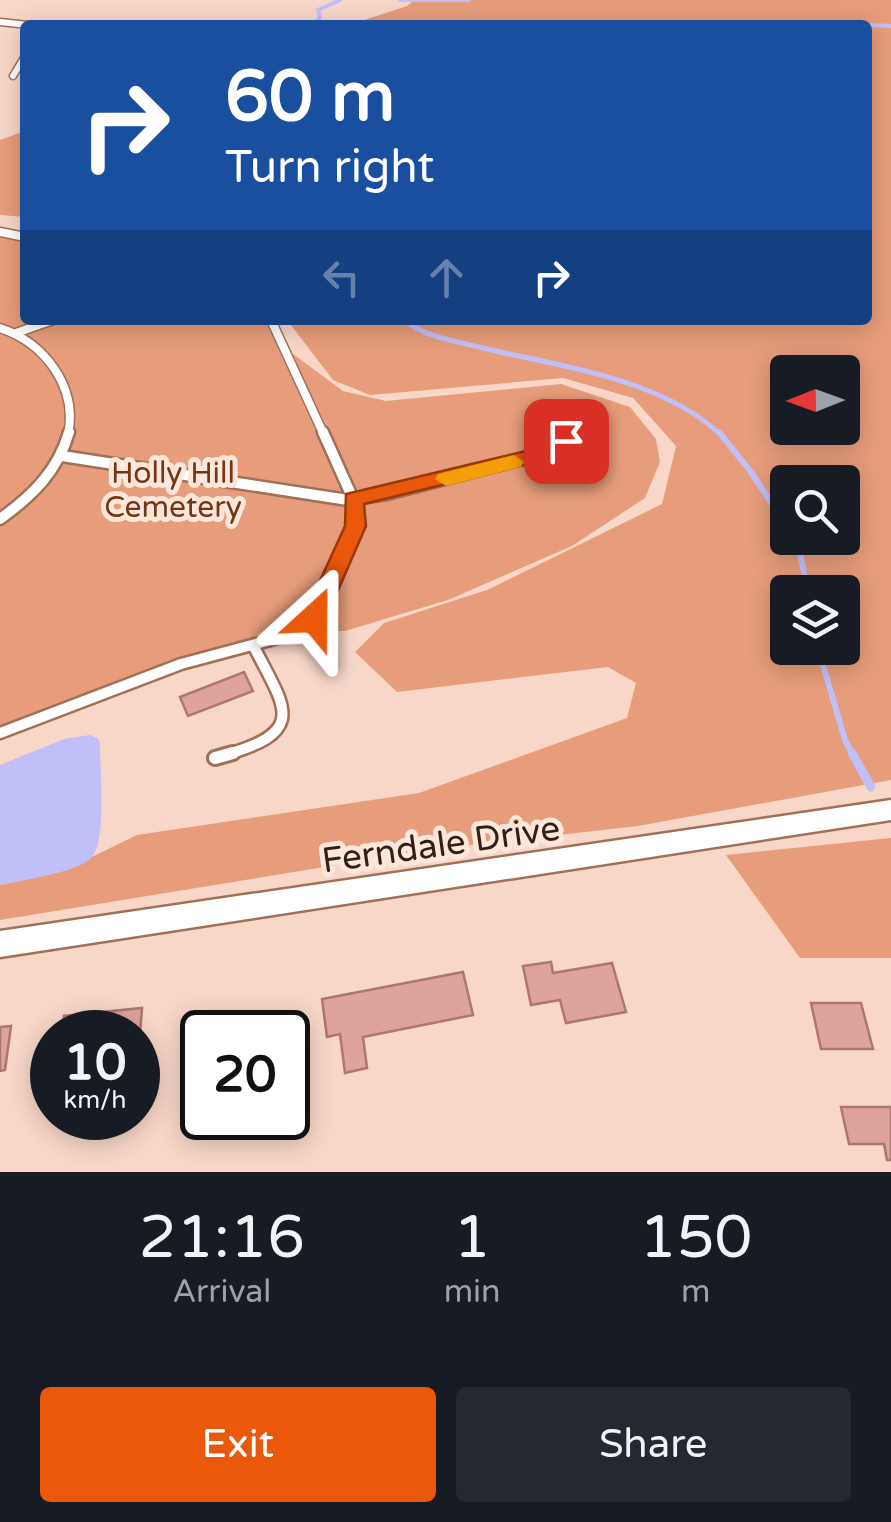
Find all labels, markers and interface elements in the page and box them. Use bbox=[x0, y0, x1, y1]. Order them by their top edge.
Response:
text: 60 m bbox=[225, 56, 395, 140]
icon: right bbox=[60, 60, 190, 190]
text: Turn right bbox=[225, 141, 434, 195]
icon: left bbox=[314, 250, 369, 305]
icon: ahead bbox=[419, 250, 474, 305]
icon: right bbox=[524, 250, 579, 305]
north arrow bbox=[770, 355, 860, 445]
map controls bbox=[770, 355, 860, 665]
pin bbox=[524, 399, 609, 484]
icon: arrive bbox=[539, 414, 594, 469]
park label: Holly Hill Cemetery bbox=[104, 455, 242, 526]
button: search bbox=[770, 465, 860, 555]
position arrow bbox=[262, 566, 366, 670]
button: layers bbox=[770, 575, 860, 665]
street label: Ferndale Drive bbox=[319, 808, 563, 882]
speed limit sign: 20 bbox=[180, 1010, 310, 1140]
text: 10 bbox=[64, 1033, 126, 1093]
text: km/h bbox=[64, 1085, 126, 1115]
text: 21:16 bbox=[139, 1202, 305, 1274]
text: 1 bbox=[453, 1202, 491, 1274]
text: 150 bbox=[639, 1202, 752, 1274]
text: Arrival bbox=[172, 1273, 271, 1311]
text: min bbox=[444, 1273, 501, 1311]
text: m bbox=[681, 1273, 710, 1311]
button: Exit bbox=[40, 1387, 436, 1502]
button: Share bbox=[456, 1387, 851, 1502]

